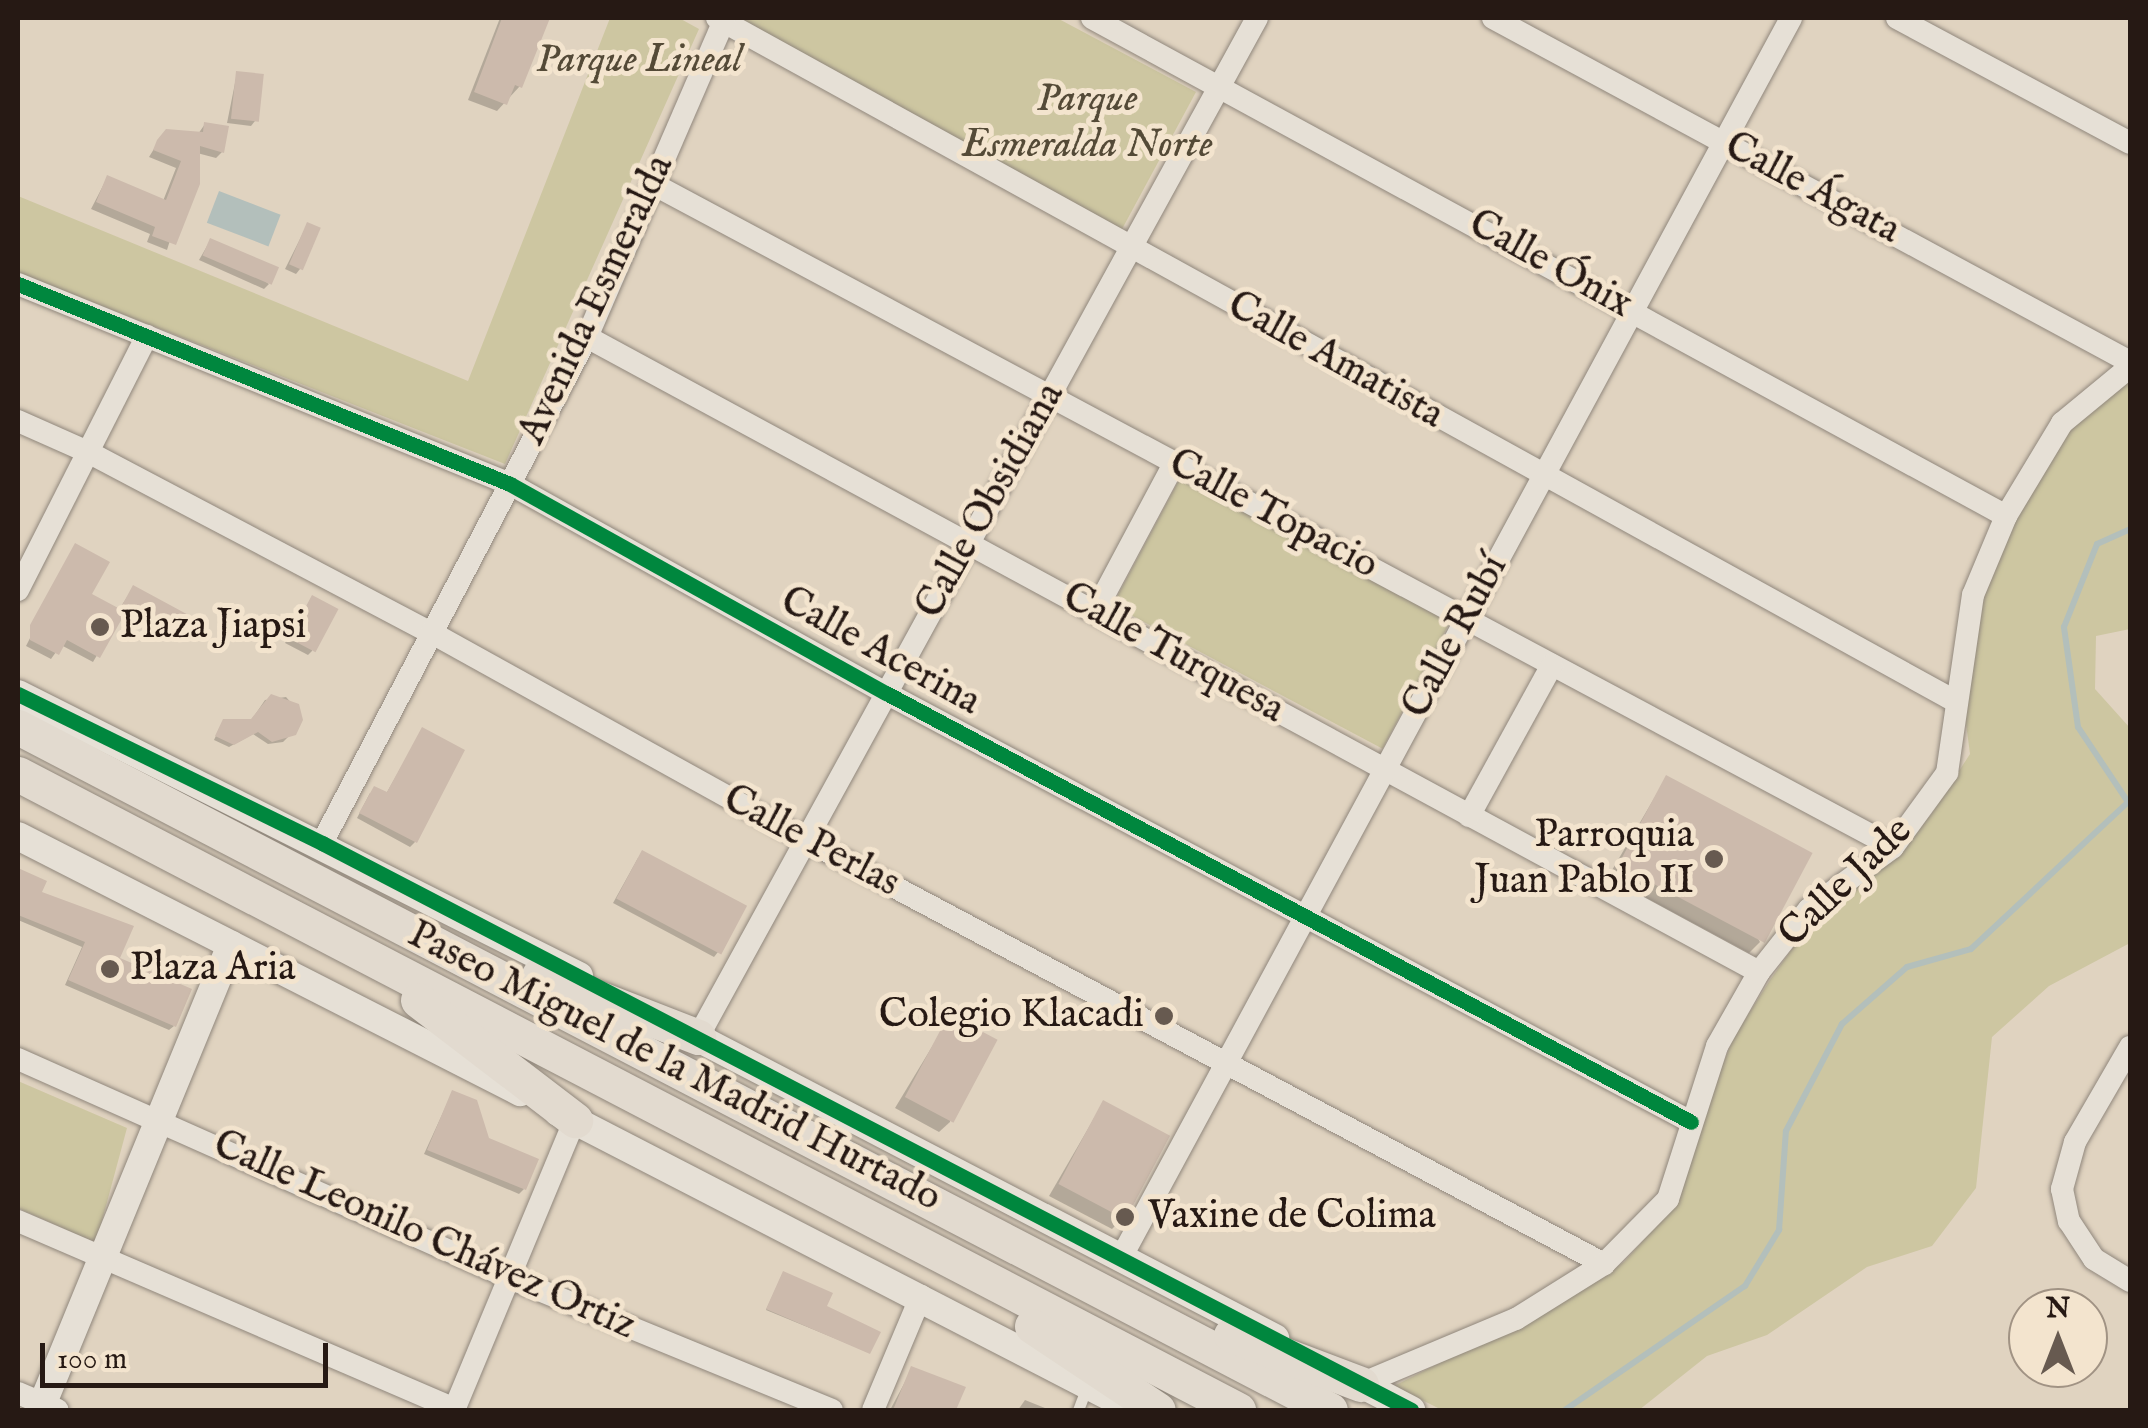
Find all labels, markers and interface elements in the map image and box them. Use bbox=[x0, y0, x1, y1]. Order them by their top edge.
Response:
park label: Parque Lineal bbox=[536, 37, 742, 85]
park label: Parque Esmeralda Norte bbox=[962, 76, 1212, 170]
street label: Calle Ágata bbox=[1716, 123, 1908, 255]
street label: Avenida Esmeralda bbox=[509, 148, 685, 452]
street label: Calle Ónix bbox=[1460, 201, 1640, 329]
street label: Calle Amatista bbox=[1219, 282, 1451, 440]
street label: Calle Obsidiana bbox=[907, 375, 1075, 627]
street label: Calle Topacio bbox=[1160, 440, 1386, 590]
street label: Calle Rubí bbox=[1393, 547, 1519, 727]
street label: Calle Turquesa bbox=[1054, 573, 1292, 735]
street label: Calle Acerina bbox=[772, 577, 988, 727]
place label: Plaza Jiapsi bbox=[120, 603, 306, 651]
marker: Plaza Jiapsi bbox=[89, 616, 111, 638]
street label: Calle Perlas bbox=[715, 776, 907, 908]
street label: Calle Jade bbox=[1769, 808, 1923, 958]
place label: Parroquia Juan Pablo II bbox=[1474, 812, 1694, 906]
marker: Parroquia Juan Pablo II bbox=[1703, 848, 1725, 870]
street label: Paseo Miguel de la Madrid Hurtado bbox=[399, 911, 949, 1223]
place label: Plaza Aria bbox=[130, 945, 296, 993]
marker: Plaza Aria bbox=[99, 958, 121, 980]
place label: Colegio Klacadi bbox=[879, 992, 1144, 1040]
marker: Colegio Klacadi bbox=[1153, 1005, 1175, 1027]
street label: Calle Leonilo Chávez Ortiz bbox=[206, 1121, 642, 1351]
place label: Vaxine de Colima bbox=[1148, 1193, 1436, 1241]
marker: Vaxine de Colima bbox=[1112, 1204, 1138, 1230]
north arrow bbox=[2008, 1288, 2108, 1388]
text: N bbox=[2046, 1292, 2070, 1327]
scale bar bbox=[45, 1323, 332, 1385]
text: 100 m bbox=[57, 1341, 127, 1379]

